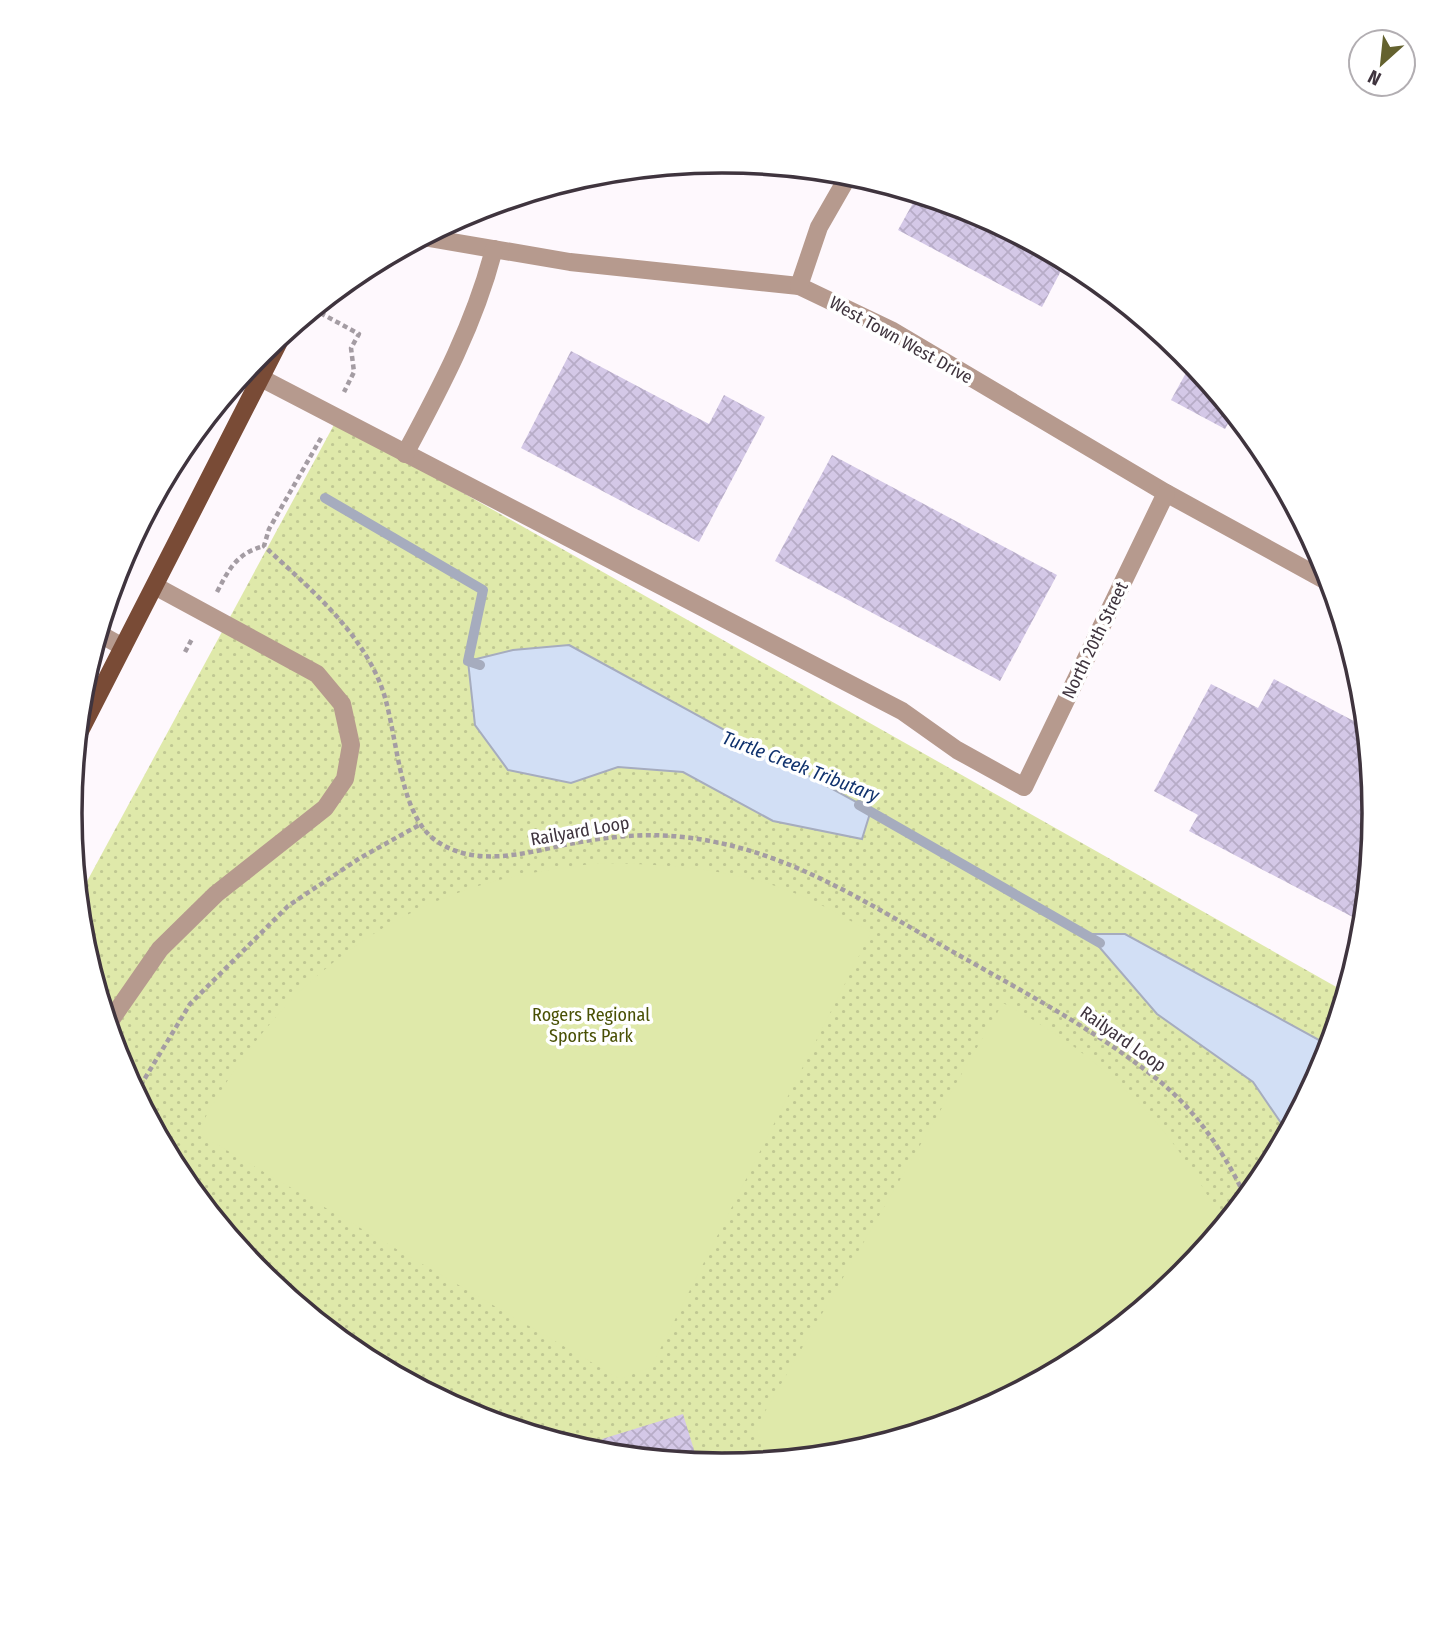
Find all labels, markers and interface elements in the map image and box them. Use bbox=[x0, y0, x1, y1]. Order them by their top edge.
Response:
north arrow bbox=[1347, 28, 1417, 98]
text: N bbox=[1364, 65, 1385, 91]
street label: West Town West Drive bbox=[826, 291, 977, 389]
street label: North 20th Street bbox=[1057, 578, 1133, 702]
water label: Turtle Creek Tributary bbox=[719, 726, 883, 807]
street label: Railyard Loop bbox=[529, 811, 631, 851]
street label: Railyard Loop bbox=[1076, 1001, 1170, 1077]
park label: Rogers Regional Sports Park bbox=[532, 1004, 650, 1047]

